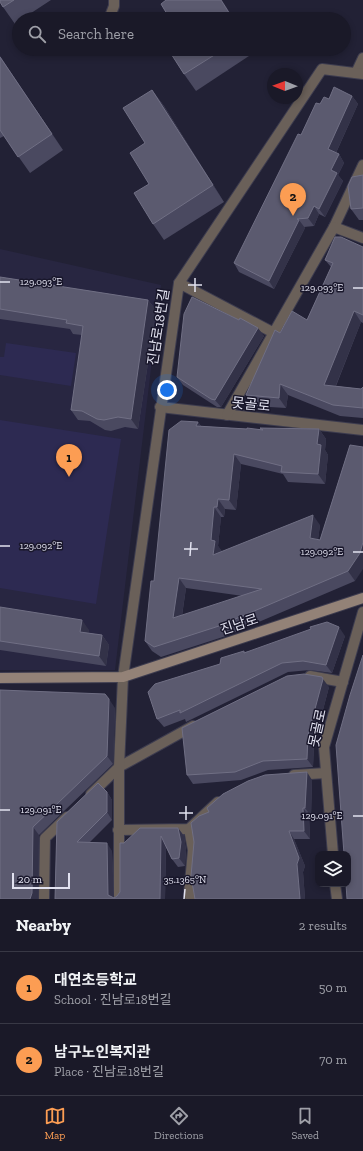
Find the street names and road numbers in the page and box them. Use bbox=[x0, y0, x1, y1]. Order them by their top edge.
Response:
street label: 진남로18번길 bbox=[144, 288, 173, 367]
street label: 못골로 bbox=[231, 394, 271, 415]
street label: 진남로 bbox=[218, 610, 260, 639]
street label: 못골로 bbox=[305, 707, 330, 749]

